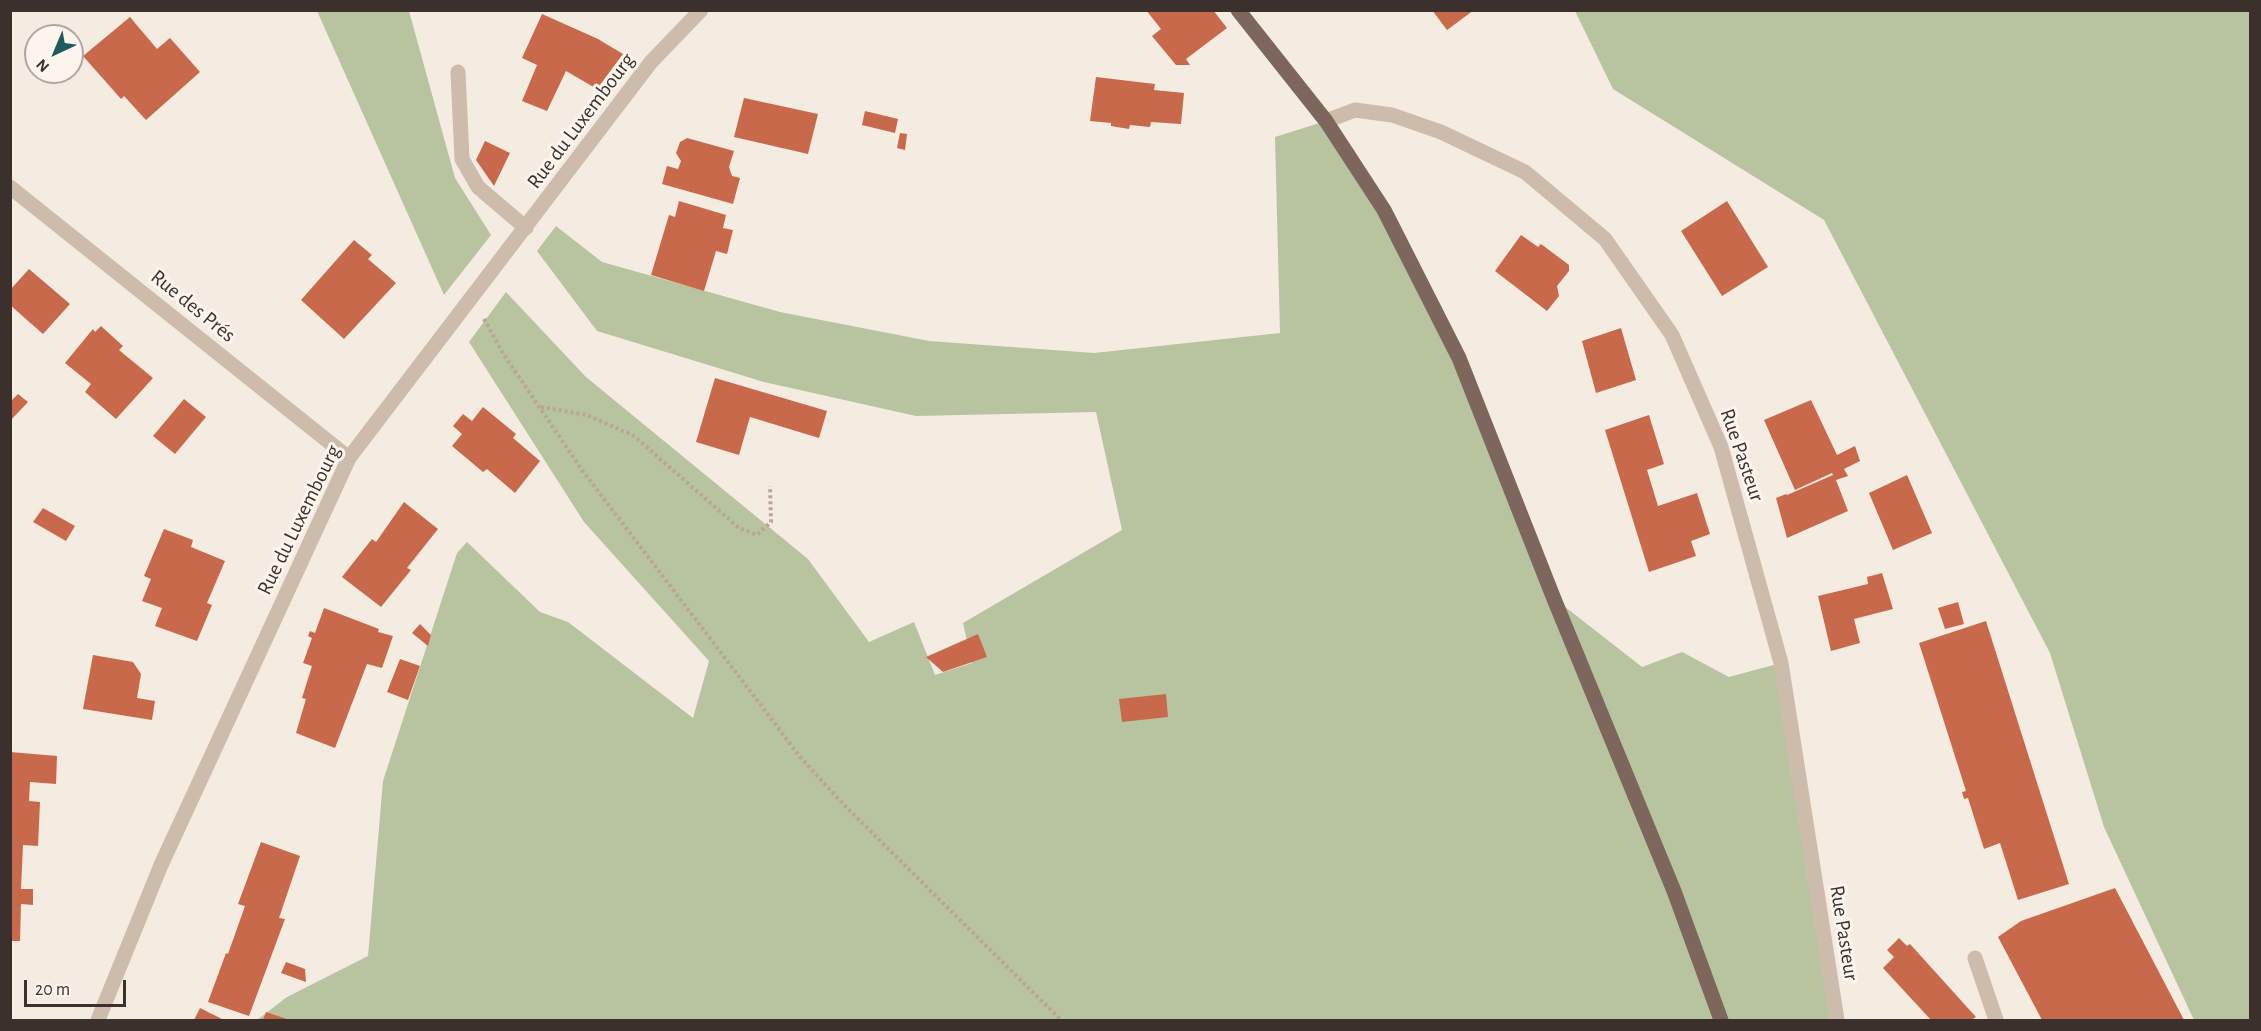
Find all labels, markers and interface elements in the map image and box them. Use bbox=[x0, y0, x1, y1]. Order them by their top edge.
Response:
north arrow bbox=[24, 24, 84, 84]
street label: Rue du Luxembourg bbox=[522, 48, 640, 194]
text: N bbox=[33, 56, 52, 75]
street label: Rue des Prés bbox=[146, 264, 240, 348]
street label: Rue Pasteur bbox=[1714, 405, 1770, 505]
street label: Rue du Luxembourg bbox=[252, 441, 346, 599]
street label: Rue Pasteur bbox=[1824, 883, 1864, 983]
scale bar bbox=[27, 968, 129, 1006]
text: 20 m bbox=[35, 981, 70, 999]

